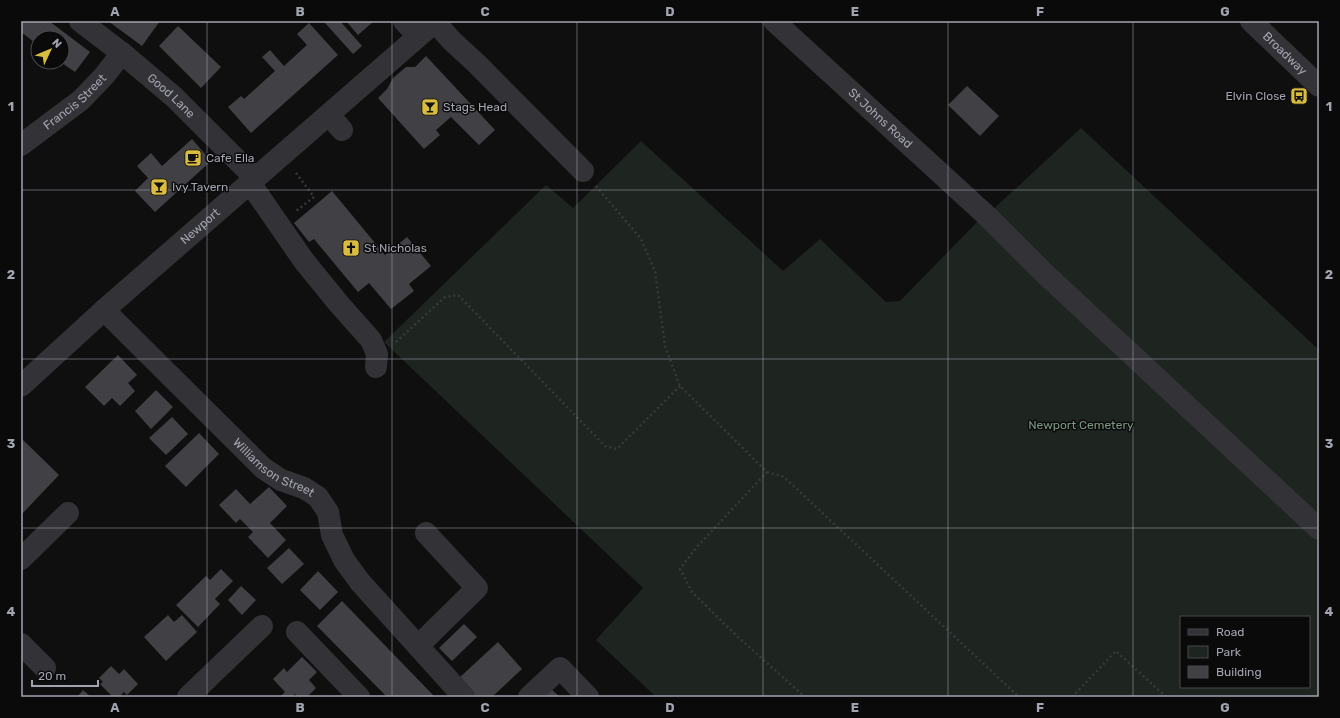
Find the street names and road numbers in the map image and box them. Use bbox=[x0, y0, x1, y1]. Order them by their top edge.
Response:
street label: Broadway bbox=[1260, 29, 1310, 78]
street label: Francis Street bbox=[41, 71, 109, 133]
street label: Good Lane bbox=[145, 71, 198, 121]
street label: St Johns Road bbox=[845, 85, 915, 151]
street label: Newport bbox=[177, 205, 223, 247]
street label: Williamson Street bbox=[230, 435, 317, 500]

